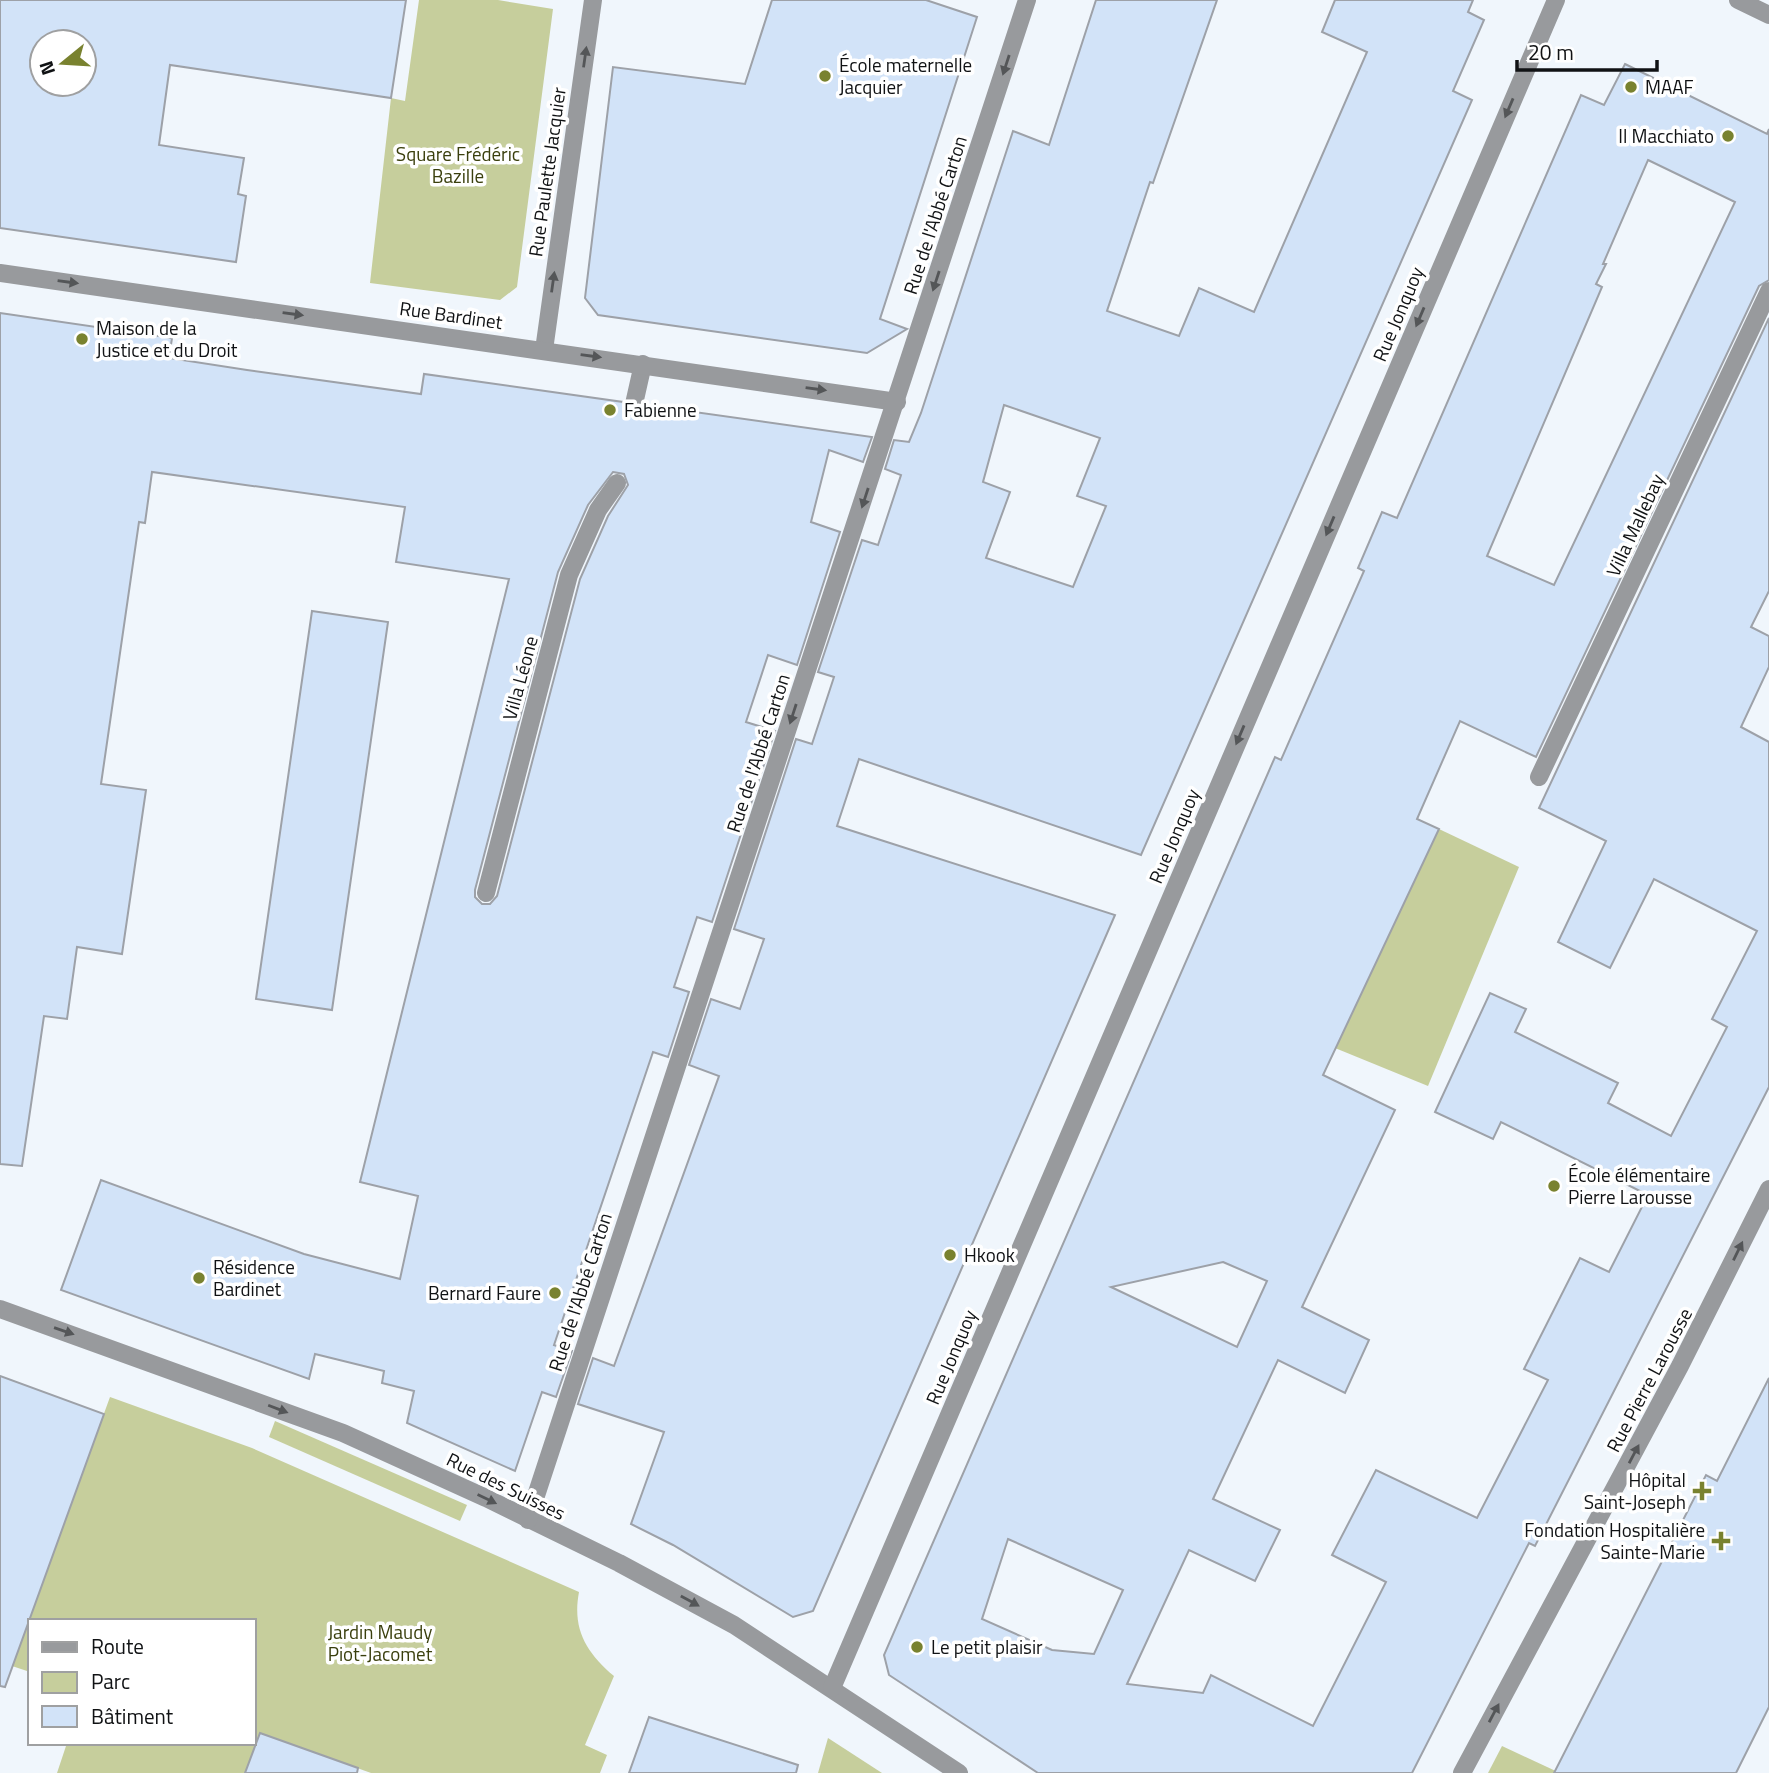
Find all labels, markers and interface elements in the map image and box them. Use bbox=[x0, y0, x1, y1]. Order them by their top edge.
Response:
north arrow bbox=[28, 28, 98, 98]
scale bar bbox=[1517, 28, 1657, 72]
text: 20 m bbox=[1528, 36, 1574, 68]
one-way arrow bbox=[579, 46, 590, 68]
place label: École maternelle Jacquier bbox=[839, 50, 972, 101]
one-way arrow bbox=[1000, 55, 1011, 76]
text: N bbox=[31, 58, 62, 79]
marker: École maternelle Jacquier bbox=[817, 68, 833, 84]
place label: MAAF bbox=[1645, 72, 1694, 101]
marker: MAAF bbox=[1623, 79, 1639, 95]
street label: Rue Paulette Jacquier bbox=[520, 85, 573, 259]
one-way arrow bbox=[1504, 97, 1515, 118]
place label: Il Macchiato bbox=[1618, 121, 1714, 150]
marker: Il Macchiato bbox=[1720, 128, 1736, 144]
street label: Rue de l'Abbé Carton bbox=[895, 132, 974, 298]
park label: Square Frédéric Bazille bbox=[396, 139, 520, 190]
street label: Rue Jonquoy bbox=[1365, 262, 1430, 366]
one-way arrow bbox=[547, 271, 558, 293]
one-way arrow bbox=[930, 271, 941, 292]
one-way arrow bbox=[57, 277, 79, 288]
street label: Rue Bardinet bbox=[398, 293, 505, 336]
one-way arrow bbox=[1414, 307, 1426, 327]
one-way arrow bbox=[282, 309, 304, 320]
place label: Maison de la Justice et du Droit bbox=[96, 313, 238, 364]
marker: Maison de la Justice et du Droit bbox=[74, 331, 90, 347]
one-way arrow bbox=[580, 351, 602, 362]
one-way arrow bbox=[805, 384, 827, 395]
place label: Fabienne bbox=[624, 395, 697, 424]
marker: Fabienne bbox=[602, 402, 618, 418]
street label: Villa Mallebay bbox=[1598, 469, 1671, 581]
one-way arrow bbox=[859, 487, 870, 508]
one-way arrow bbox=[1324, 516, 1336, 536]
street label: Villa Léone bbox=[494, 633, 545, 723]
street label: Rue de l'Abbé Carton bbox=[718, 670, 797, 836]
one-way arrow bbox=[788, 703, 798, 724]
one-way arrow bbox=[1235, 725, 1246, 746]
street label: Rue Jonquoy bbox=[1141, 784, 1206, 888]
place label: École élémentaire Pierre Larousse bbox=[1568, 1160, 1710, 1211]
marker: École élémentaire Pierre Larousse bbox=[1546, 1178, 1562, 1194]
street label: Rue de l'Abbé Carton bbox=[540, 1209, 619, 1375]
place label: Hkook bbox=[964, 1240, 1015, 1269]
one-way arrow bbox=[1732, 1241, 1743, 1261]
marker: Hkook bbox=[942, 1247, 958, 1263]
place label: Résidence Bardinet bbox=[213, 1252, 295, 1303]
marker: Résidence Bardinet bbox=[191, 1270, 207, 1286]
place label: Bernard Faure bbox=[428, 1278, 541, 1307]
marker: Bernard Faure bbox=[547, 1285, 563, 1301]
street label: Rue Pierre Larousse bbox=[1598, 1302, 1699, 1457]
street label: Rue Jonquoy bbox=[918, 1305, 983, 1409]
one-way arrow bbox=[54, 1326, 75, 1337]
one-way arrow bbox=[268, 1403, 289, 1414]
street label: Rue des Suisses bbox=[442, 1444, 571, 1527]
one-way arrow bbox=[1628, 1444, 1640, 1463]
place label: Hôpital Saint-Joseph bbox=[1584, 1465, 1686, 1516]
marker: Hôpital Saint-Joseph bbox=[1692, 1481, 1712, 1501]
one-way arrow bbox=[477, 1493, 497, 1504]
place label: Fondation Hospitalière Sainte-Marie bbox=[1524, 1515, 1705, 1566]
marker: Fondation Hospitalière Sainte-Marie bbox=[1711, 1531, 1731, 1551]
one-way arrow bbox=[680, 1595, 700, 1607]
park label: Jardin Maudy Piot-Jacomet bbox=[328, 1617, 433, 1668]
legend bbox=[28, 1619, 256, 1745]
text: Route bbox=[91, 1630, 144, 1662]
place label: Le petit plaisir bbox=[931, 1632, 1043, 1661]
marker: Le petit plaisir bbox=[909, 1639, 925, 1655]
text: Parc bbox=[91, 1665, 130, 1697]
text: Bâtiment bbox=[91, 1700, 174, 1732]
one-way arrow bbox=[1489, 1703, 1500, 1723]

